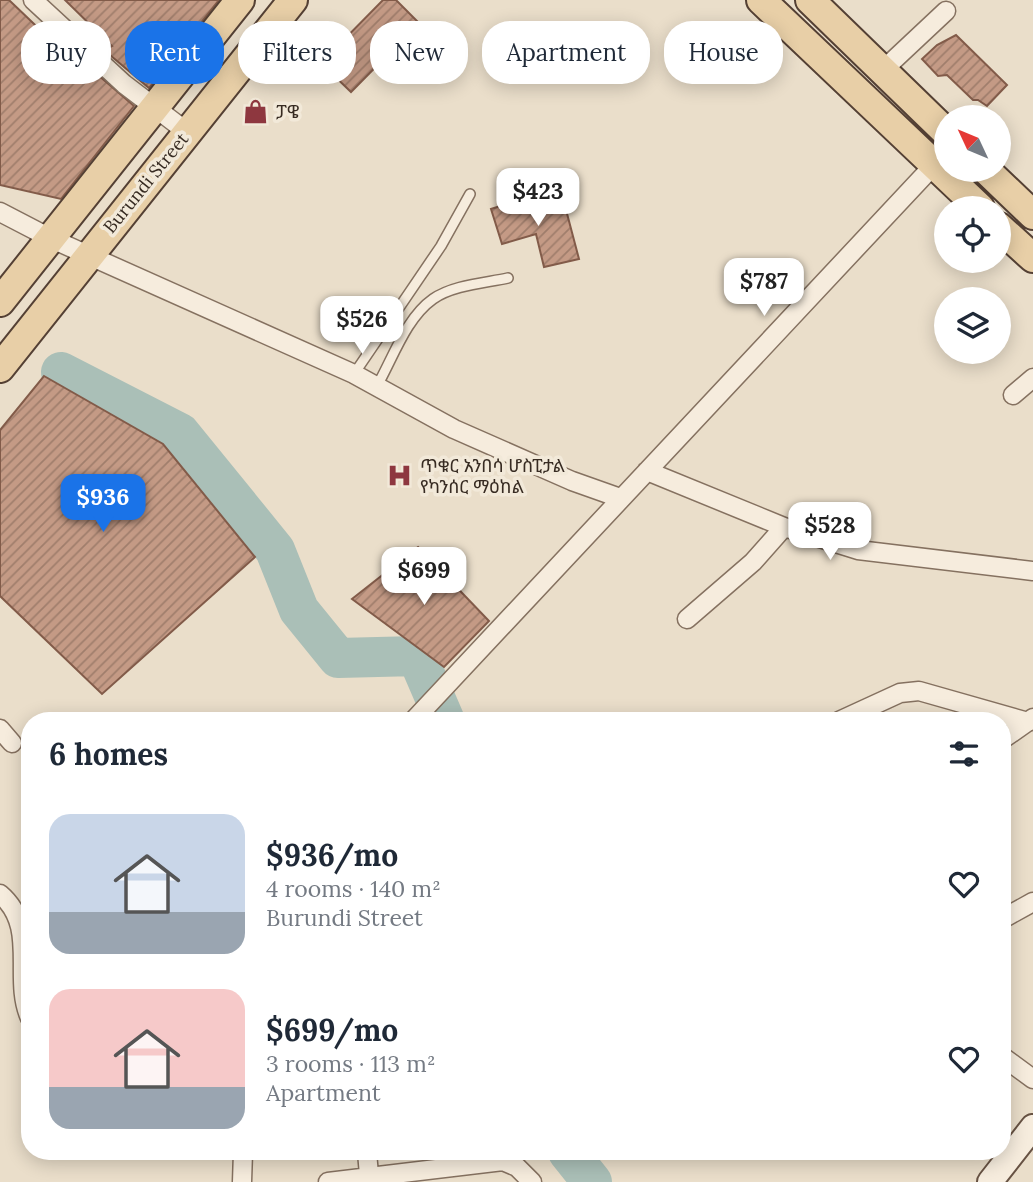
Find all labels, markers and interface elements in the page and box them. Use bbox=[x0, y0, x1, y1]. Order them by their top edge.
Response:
chip: Buy bbox=[21, 21, 111, 84]
chip: Rent bbox=[125, 21, 224, 84]
chip: Filters bbox=[238, 21, 356, 84]
chip: New bbox=[370, 21, 468, 84]
chip: Apartment bbox=[482, 21, 650, 84]
chip: House bbox=[664, 21, 783, 84]
shop icon: ፓዌ bbox=[242, 98, 270, 126]
place label: ፓዌ bbox=[276, 100, 299, 123]
north arrow bbox=[934, 105, 1012, 182]
map controls bbox=[934, 105, 1011, 364]
street label: Burundi Street bbox=[98, 128, 193, 238]
pin: $423 bbox=[497, 168, 579, 228]
text: $423 bbox=[512, 176, 564, 205]
button: locate bbox=[934, 196, 1011, 273]
pin: $787 bbox=[723, 258, 805, 318]
text: $787 bbox=[740, 266, 788, 295]
button: layers bbox=[934, 287, 1011, 364]
pin: $526 bbox=[321, 296, 403, 356]
text: $526 bbox=[336, 304, 388, 333]
place label: ጥቁር አንበሳ ሆስፒታል የካንሰር ማዕከል bbox=[420, 454, 565, 498]
hospital icon: ጥቁር አንበሳ ሆስፒታል የካንሰር ማዕከል bbox=[386, 462, 414, 490]
pin: $936 bbox=[62, 475, 144, 534]
text: $936 bbox=[77, 482, 129, 511]
pin: $528 bbox=[789, 503, 871, 562]
text: $528 bbox=[804, 510, 856, 539]
pin: $699 bbox=[383, 548, 465, 607]
text: $699 bbox=[397, 555, 451, 584]
text: 6 homes bbox=[49, 735, 168, 773]
icon: filters bbox=[945, 735, 983, 773]
text: $936/mo bbox=[266, 836, 398, 874]
icon: home bbox=[105, 842, 189, 926]
icon: heart bbox=[945, 865, 983, 903]
text: 4 rooms · 140 m² bbox=[266, 874, 441, 903]
text: Burundi Street bbox=[266, 903, 423, 932]
text: $699/mo bbox=[266, 1011, 398, 1049]
icon: home bbox=[105, 1017, 189, 1101]
icon: heart bbox=[945, 1040, 983, 1078]
text: 3 rooms · 113 m² bbox=[266, 1049, 436, 1078]
text: Apartment bbox=[266, 1078, 381, 1107]

